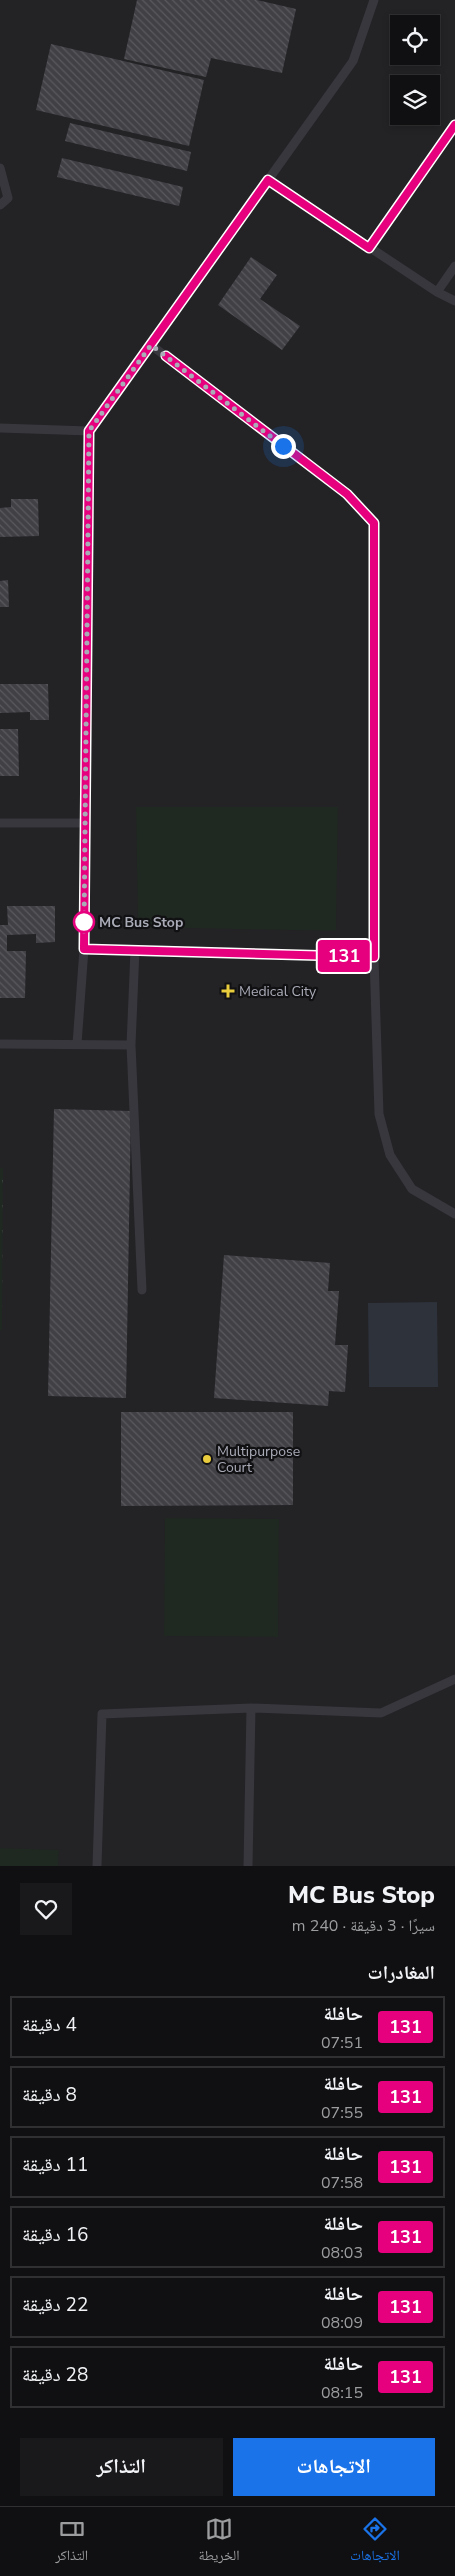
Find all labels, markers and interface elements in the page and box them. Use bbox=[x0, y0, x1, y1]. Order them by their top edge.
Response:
map controls bbox=[390, 15, 440, 125]
button: locate bbox=[390, 15, 440, 65]
button: layers bbox=[390, 75, 440, 125]
your location bbox=[271, 434, 296, 459]
marker: MC Bus Stop bbox=[73, 911, 95, 933]
place label: MC Bus Stop bbox=[99, 913, 183, 932]
line badge: 131 bbox=[315, 940, 373, 972]
text: 131 bbox=[328, 944, 360, 968]
place label: Medical City bbox=[239, 982, 317, 1001]
marker: Medical City bbox=[221, 984, 235, 998]
place label: Multipurpose Court bbox=[217, 1442, 300, 1477]
marker: Multipurpose Court bbox=[201, 1453, 213, 1465]
text: MC Bus Stop bbox=[288, 1879, 435, 1911]
button: heart bbox=[20, 1883, 72, 1935]
text: سيرًا · 3 دقيقة · 240 m bbox=[292, 1915, 435, 1937]
text: المغادرات bbox=[368, 1960, 435, 1986]
text: حافلة bbox=[324, 2001, 363, 2027]
text: 4 دقيقة bbox=[22, 2012, 77, 2038]
text: 131 bbox=[389, 2015, 422, 2039]
text: 07:51 bbox=[321, 2032, 363, 2054]
text: حافلة bbox=[324, 2071, 363, 2097]
text: 8 دقيقة bbox=[22, 2082, 77, 2108]
text: 131 bbox=[389, 2085, 422, 2109]
text: 07:55 bbox=[321, 2102, 363, 2124]
text: حافلة bbox=[324, 2141, 363, 2167]
text: 11 دقيقة bbox=[22, 2152, 88, 2178]
text: 131 bbox=[389, 2155, 422, 2179]
text: 07:58 bbox=[321, 2172, 363, 2194]
text: حافلة bbox=[324, 2211, 363, 2237]
text: 16 دقيقة bbox=[22, 2222, 88, 2248]
text: 131 bbox=[389, 2225, 422, 2249]
text: 08:03 bbox=[321, 2242, 363, 2264]
text: حافلة bbox=[324, 2281, 363, 2307]
text: 22 دقيقة bbox=[22, 2292, 88, 2318]
text: 131 bbox=[389, 2295, 422, 2319]
text: 08:09 bbox=[321, 2312, 363, 2334]
text: حافلة bbox=[324, 2351, 363, 2377]
text: 28 دقيقة bbox=[22, 2362, 88, 2388]
text: 131 bbox=[389, 2365, 422, 2389]
text: 08:15 bbox=[321, 2382, 363, 2404]
button: التذاكر bbox=[20, 2438, 223, 2496]
button: الاتجاهات bbox=[233, 2438, 435, 2496]
tab: التذاكر bbox=[55, 2515, 88, 2569]
tab: الخريطة bbox=[198, 2515, 240, 2569]
tab: الاتجاهات bbox=[350, 2515, 400, 2569]

